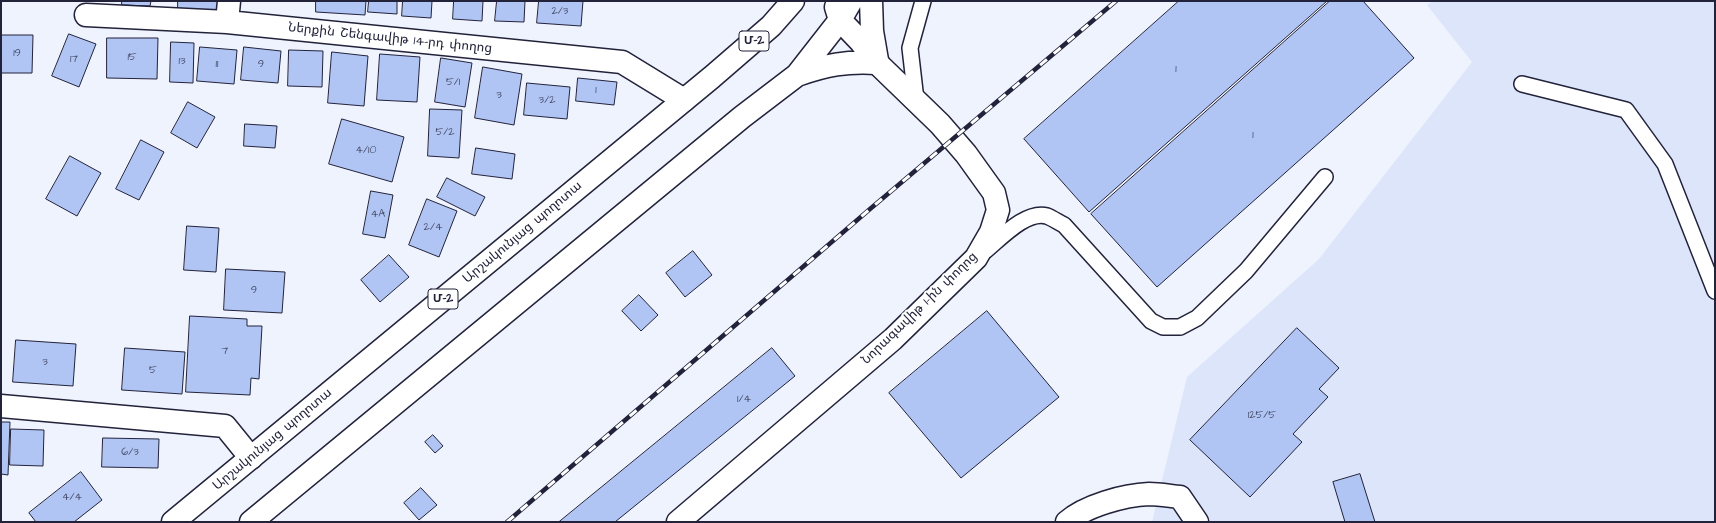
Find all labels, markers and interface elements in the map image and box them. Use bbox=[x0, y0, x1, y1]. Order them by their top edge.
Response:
house number: 2/3 bbox=[552, 5, 568, 19]
street label: Ներքին Շենգավիթ 14-րդ փողոց bbox=[287, 21, 493, 57]
road number: Մ-2 bbox=[739, 31, 769, 51]
house number: 19 bbox=[13, 47, 21, 61]
house number: 15 bbox=[127, 51, 137, 65]
house number: 17 bbox=[70, 53, 78, 67]
house number: 13 bbox=[178, 55, 186, 69]
house number: 11 bbox=[216, 58, 218, 72]
house number: 9 bbox=[258, 58, 264, 72]
house number: 1 bbox=[1175, 63, 1177, 77]
house number: 5/1 bbox=[446, 76, 460, 90]
house number: 1 bbox=[595, 84, 597, 98]
house number: 3 bbox=[496, 89, 502, 103]
house number: 3/2 bbox=[539, 94, 555, 108]
house number: 5/2 bbox=[435, 126, 455, 140]
house number: 1 bbox=[1252, 129, 1254, 143]
house number: 4/10 bbox=[356, 144, 376, 158]
street label: Արշակունյաց պողոտա bbox=[460, 179, 586, 287]
house number: 4A bbox=[371, 208, 385, 222]
house number: 2/4 bbox=[424, 221, 442, 235]
street label: Նորագավիթ 1-ին փողոց bbox=[859, 250, 981, 368]
house number: 9 bbox=[251, 284, 257, 298]
road number: Մ-2 bbox=[428, 289, 458, 309]
house number: 7 bbox=[222, 345, 228, 359]
house number: 3 bbox=[42, 356, 48, 370]
house number: 5 bbox=[149, 364, 157, 378]
street label: Արշակունյաց պողոտա bbox=[210, 386, 336, 494]
house number: 1/4 bbox=[737, 393, 751, 407]
house number: 125/5 bbox=[1248, 409, 1276, 423]
house number: 6/3 bbox=[121, 446, 139, 460]
house number: 4/4 bbox=[62, 491, 82, 505]

